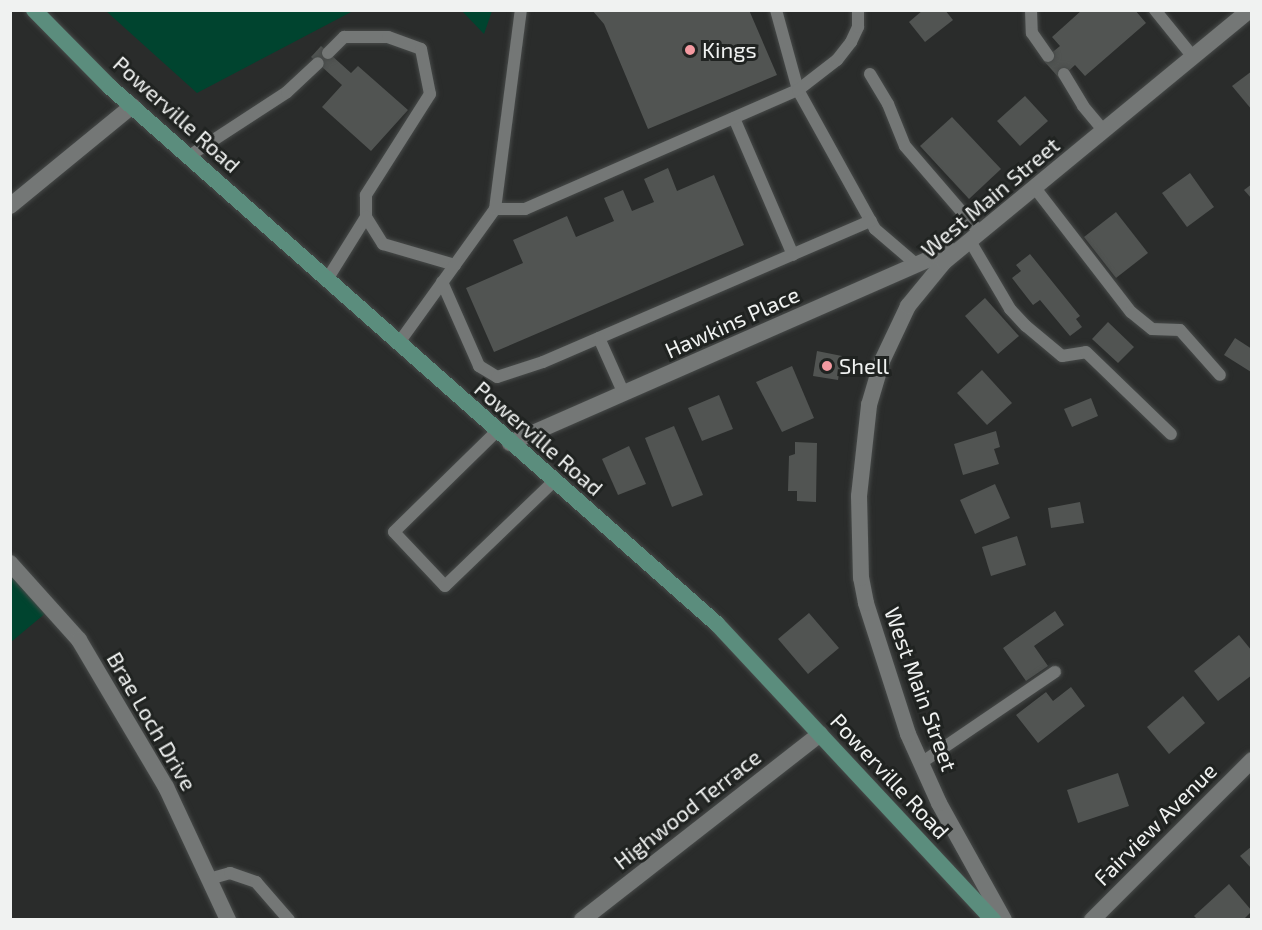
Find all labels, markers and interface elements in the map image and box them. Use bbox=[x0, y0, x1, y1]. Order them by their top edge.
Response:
place label: Kings bbox=[702, 37, 757, 63]
marker: Kings bbox=[683, 43, 697, 57]
street label: Powerville Road bbox=[108, 50, 246, 178]
street label: West Main Street bbox=[915, 131, 1065, 263]
street label: Hawkins Place bbox=[661, 281, 803, 363]
place label: Shell bbox=[839, 353, 889, 379]
marker: Shell bbox=[820, 359, 834, 373]
street label: Powerville Road bbox=[469, 375, 609, 501]
street label: West Main Street bbox=[879, 603, 963, 775]
street label: Brae Loch Drive bbox=[102, 647, 202, 795]
street label: Powerville Road bbox=[825, 708, 955, 844]
street label: Highwood Terrace bbox=[608, 743, 766, 875]
street label: Fairview Avenue bbox=[1088, 757, 1222, 891]

